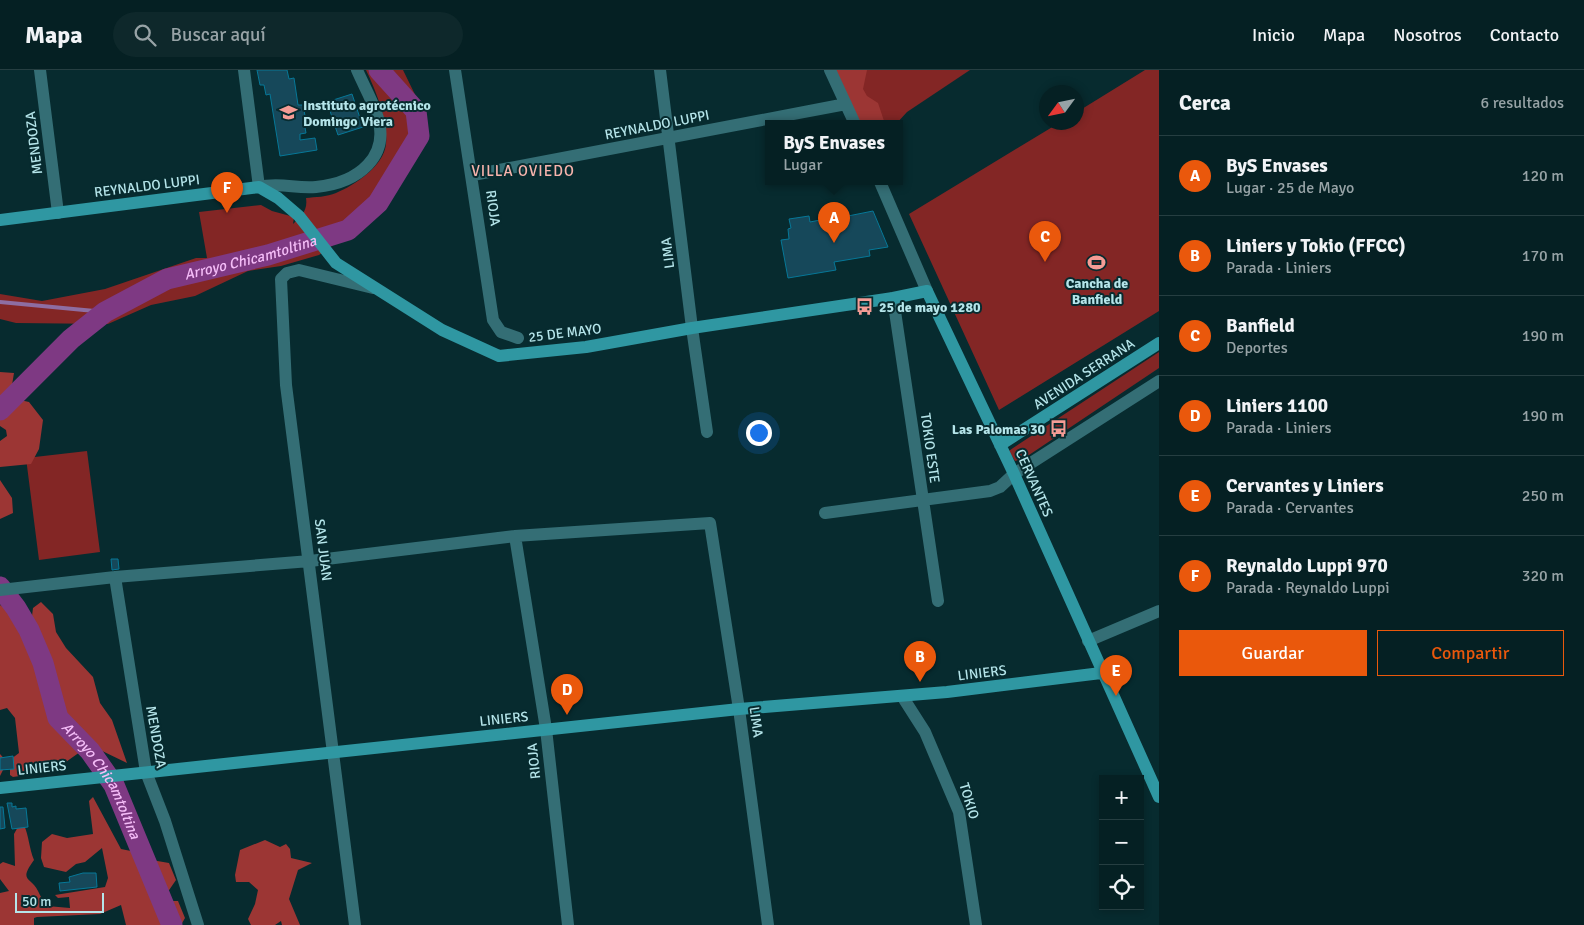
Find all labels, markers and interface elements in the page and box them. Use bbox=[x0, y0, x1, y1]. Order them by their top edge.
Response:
search box bbox=[113, 12, 463, 57]
text: Mapa bbox=[25, 20, 83, 50]
icon: search bbox=[131, 21, 159, 49]
text: Buscar aquí bbox=[171, 23, 266, 47]
text: Inicio bbox=[1252, 24, 1295, 46]
text: Mapa bbox=[1323, 24, 1365, 46]
text: Nosotros bbox=[1393, 24, 1462, 46]
text: Contacto bbox=[1490, 24, 1559, 46]
north arrow bbox=[1039, 85, 1084, 130]
text: Cerca bbox=[1179, 90, 1231, 116]
text: 6 resultados bbox=[1481, 93, 1564, 113]
place label: Instituto agrotécnico Domingo Viera bbox=[303, 97, 431, 130]
school or university icon: Instituto agrotécnico Domingo Viera bbox=[279, 103, 299, 123]
street label: REYNALDO LUPPI bbox=[603, 107, 711, 143]
street label: MENDOZA bbox=[22, 110, 46, 175]
popup bbox=[765, 120, 903, 185]
text: ByS Envases bbox=[783, 131, 885, 155]
text: ByS Envases bbox=[1226, 154, 1328, 178]
text: Lugar bbox=[783, 155, 822, 175]
district label: VILLA OVIEDO bbox=[471, 162, 575, 180]
text: A bbox=[1190, 166, 1200, 186]
text: 120 m bbox=[1522, 166, 1564, 186]
street label: REYNALDO LUPPI bbox=[93, 171, 201, 201]
pin: F bbox=[211, 172, 243, 213]
text: Lugar · 25 de Mayo bbox=[1226, 178, 1354, 198]
street label: RIOJA bbox=[482, 189, 504, 227]
pin: A bbox=[818, 202, 850, 243]
pin: C bbox=[1029, 221, 1061, 262]
water label: Arroyo Chicamtoltina bbox=[182, 231, 319, 284]
text: Liniers y Tokio (FFCC) bbox=[1226, 234, 1406, 258]
street label: LIMA bbox=[658, 236, 678, 269]
text: B bbox=[1190, 246, 1200, 266]
text: 170 m bbox=[1522, 246, 1564, 266]
sports icon: Cancha de Banfield bbox=[1087, 253, 1107, 273]
text: Parada · Liniers bbox=[1226, 258, 1332, 278]
place label: Cancha de Banfield bbox=[1066, 275, 1128, 308]
bus stop icon: 25 de mayo 1280 bbox=[855, 297, 875, 317]
place label: 25 de mayo 1280 bbox=[879, 299, 981, 316]
text: Banfield bbox=[1226, 314, 1295, 338]
street label: 25 DE MAYO bbox=[528, 320, 602, 346]
text: C bbox=[1190, 326, 1200, 346]
text: 190 m bbox=[1522, 326, 1564, 346]
street label: AVENIDA SERRANA bbox=[1030, 335, 1138, 413]
text: Deportes bbox=[1226, 338, 1288, 358]
text: Liniers 1100 bbox=[1226, 394, 1328, 418]
text: D bbox=[1190, 406, 1200, 426]
text: 190 m bbox=[1522, 406, 1564, 426]
street label: TOKIO ESTE bbox=[917, 412, 943, 484]
text: Parada · Liniers bbox=[1226, 418, 1332, 438]
bus stop icon: Las Palomas 30 bbox=[1049, 419, 1069, 439]
your location bbox=[746, 420, 772, 446]
place label: Las Palomas 30 bbox=[952, 421, 1045, 438]
street label: CERVANTES bbox=[1011, 446, 1057, 520]
text: Cervantes y Liniers bbox=[1226, 474, 1384, 498]
text: E bbox=[1190, 486, 1200, 506]
text: 250 m bbox=[1522, 486, 1564, 506]
text: Parada · Cervantes bbox=[1226, 498, 1354, 518]
street label: SAN JUAN bbox=[311, 518, 335, 582]
text: Reynaldo Luppi 970 bbox=[1226, 554, 1388, 578]
text: F bbox=[1191, 566, 1199, 586]
text: 320 m bbox=[1522, 566, 1564, 586]
text: Parada · Reynaldo Luppi bbox=[1226, 578, 1390, 598]
button: Guardar bbox=[1179, 630, 1367, 676]
button: Compartir bbox=[1377, 630, 1564, 676]
pin: B bbox=[904, 641, 936, 682]
pin: E bbox=[1100, 655, 1132, 696]
street label: LINIERS bbox=[957, 662, 1008, 684]
pin: D bbox=[551, 674, 583, 715]
street label: MENDOZA bbox=[142, 704, 170, 770]
street label: LIMA bbox=[745, 705, 767, 739]
street label: LINIERS bbox=[479, 708, 529, 730]
water label: Arroyo Chicamtoltina bbox=[58, 718, 144, 842]
street label: RIOJA bbox=[524, 742, 544, 780]
street label: LINIERS bbox=[17, 757, 67, 779]
map controls bbox=[1099, 775, 1144, 910]
button: + bbox=[1099, 775, 1144, 820]
street label: TOKIO bbox=[955, 781, 983, 821]
button: − bbox=[1099, 820, 1144, 865]
button: locate bbox=[1099, 865, 1144, 910]
scale bar bbox=[15, 890, 104, 913]
text: 50 m bbox=[22, 893, 51, 910]

